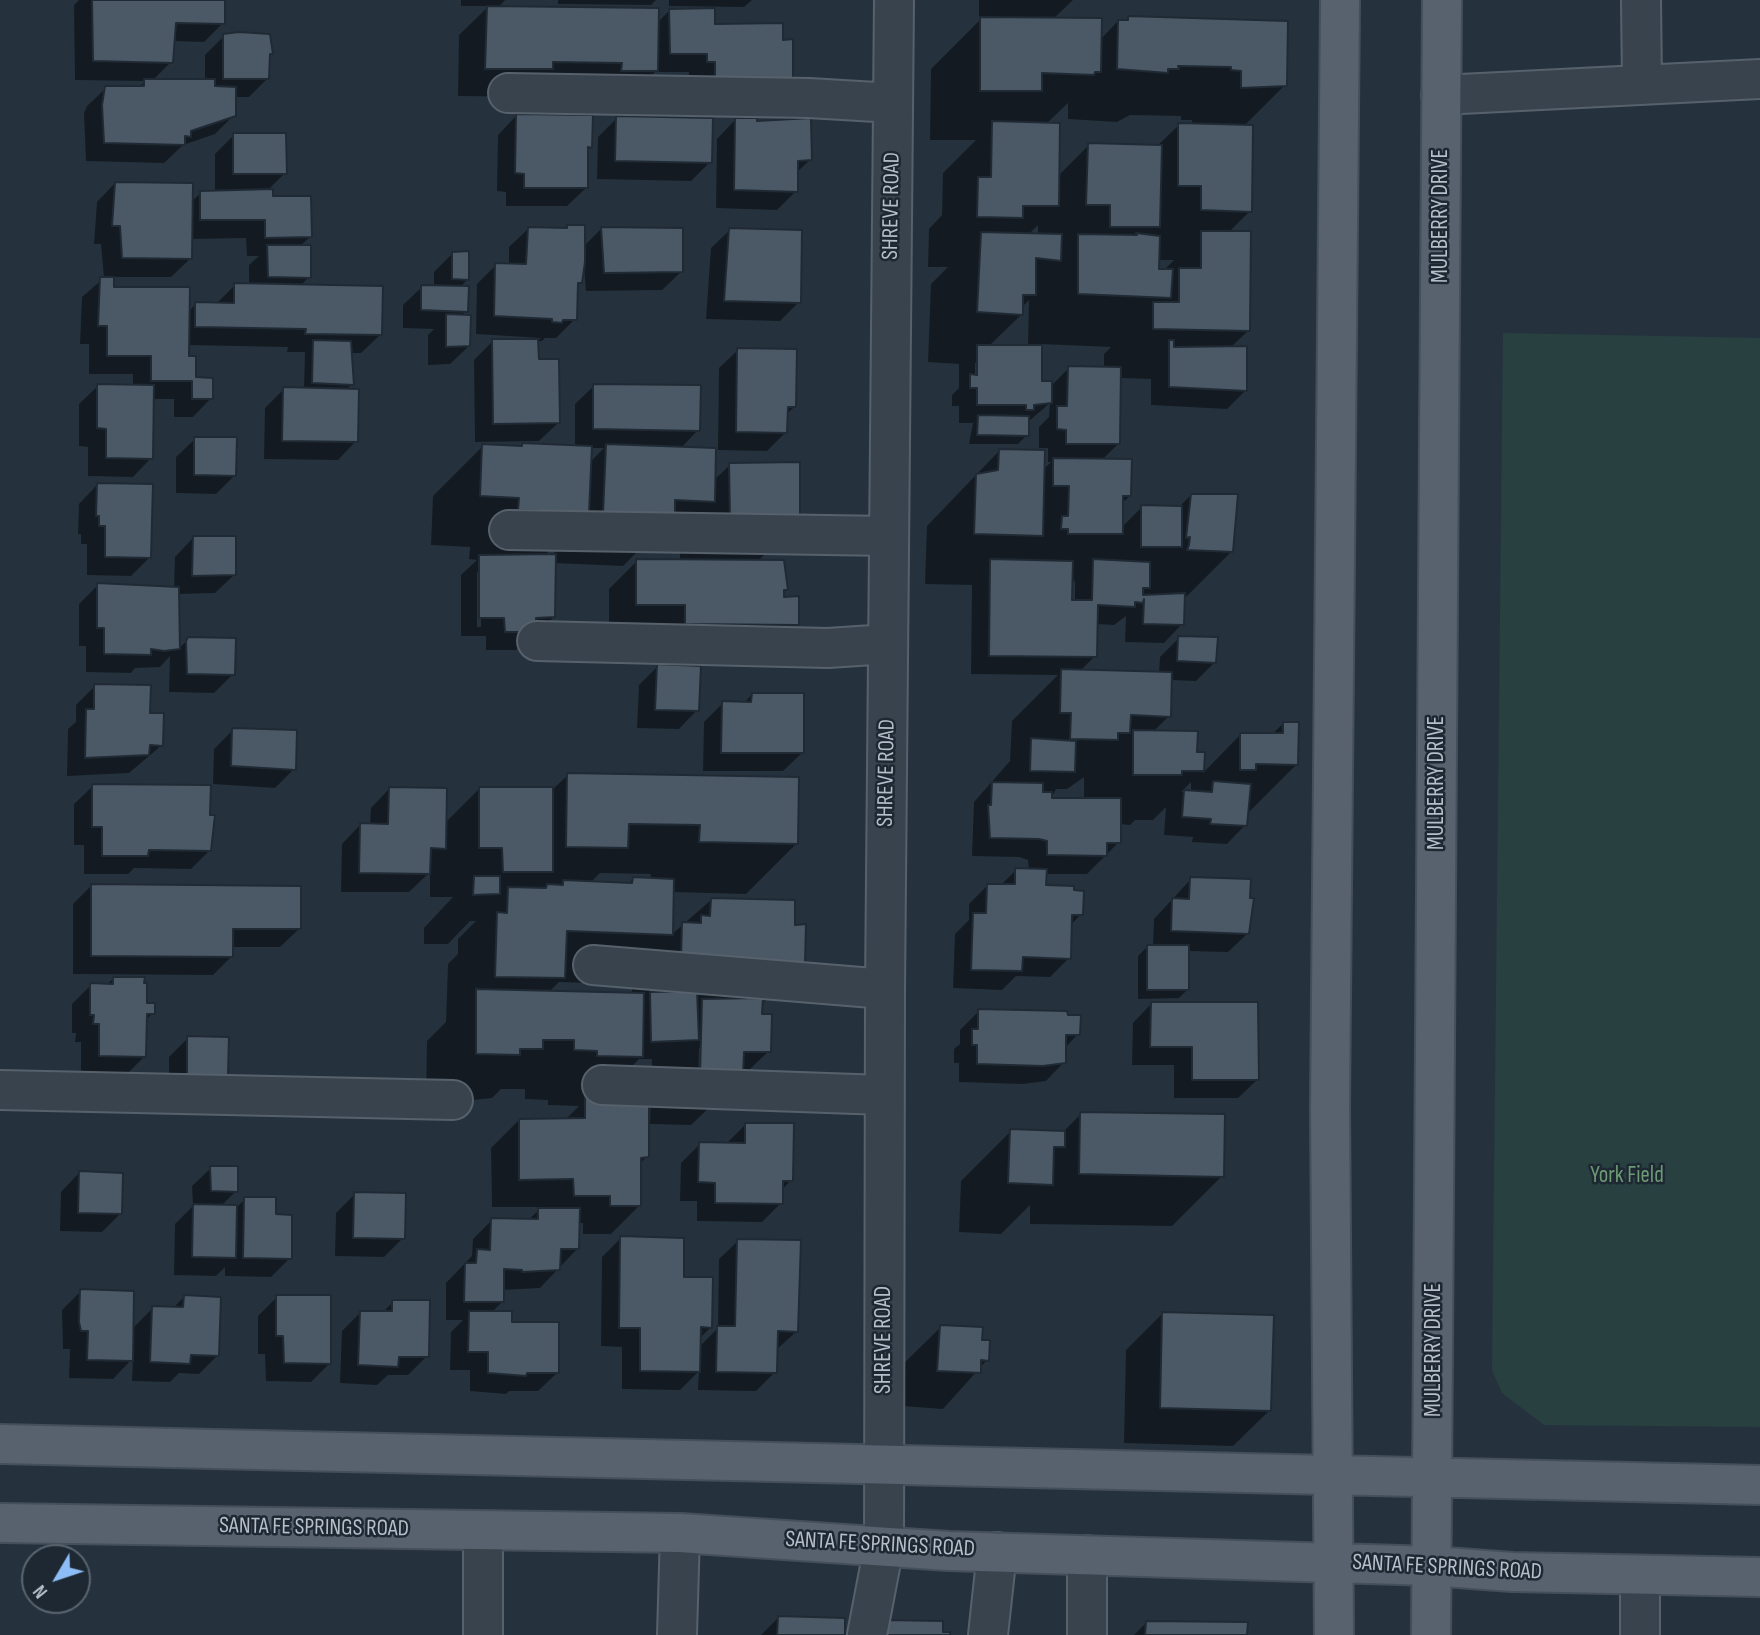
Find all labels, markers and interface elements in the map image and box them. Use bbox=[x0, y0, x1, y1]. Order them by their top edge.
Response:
street label: MULBERRY DRIVE bbox=[1427, 149, 1455, 283]
street label: SHREVE ROAD bbox=[877, 152, 907, 260]
street label: MULBERRY DRIVE bbox=[1423, 716, 1451, 850]
street label: SHREVE ROAD bbox=[872, 719, 902, 827]
park label: York Field bbox=[1590, 1162, 1664, 1190]
street label: MULBERRY DRIVE bbox=[1420, 1283, 1448, 1417]
street label: SHREVE ROAD bbox=[870, 1286, 898, 1394]
street label: SANTA FE SPRINGS ROAD bbox=[219, 1513, 409, 1543]
street label: SANTA FE SPRINGS ROAD bbox=[784, 1526, 976, 1564]
north arrow bbox=[21, 1544, 91, 1614]
street label: SANTA FE SPRINGS ROAD bbox=[1351, 1549, 1543, 1587]
text: N bbox=[29, 1580, 53, 1602]

